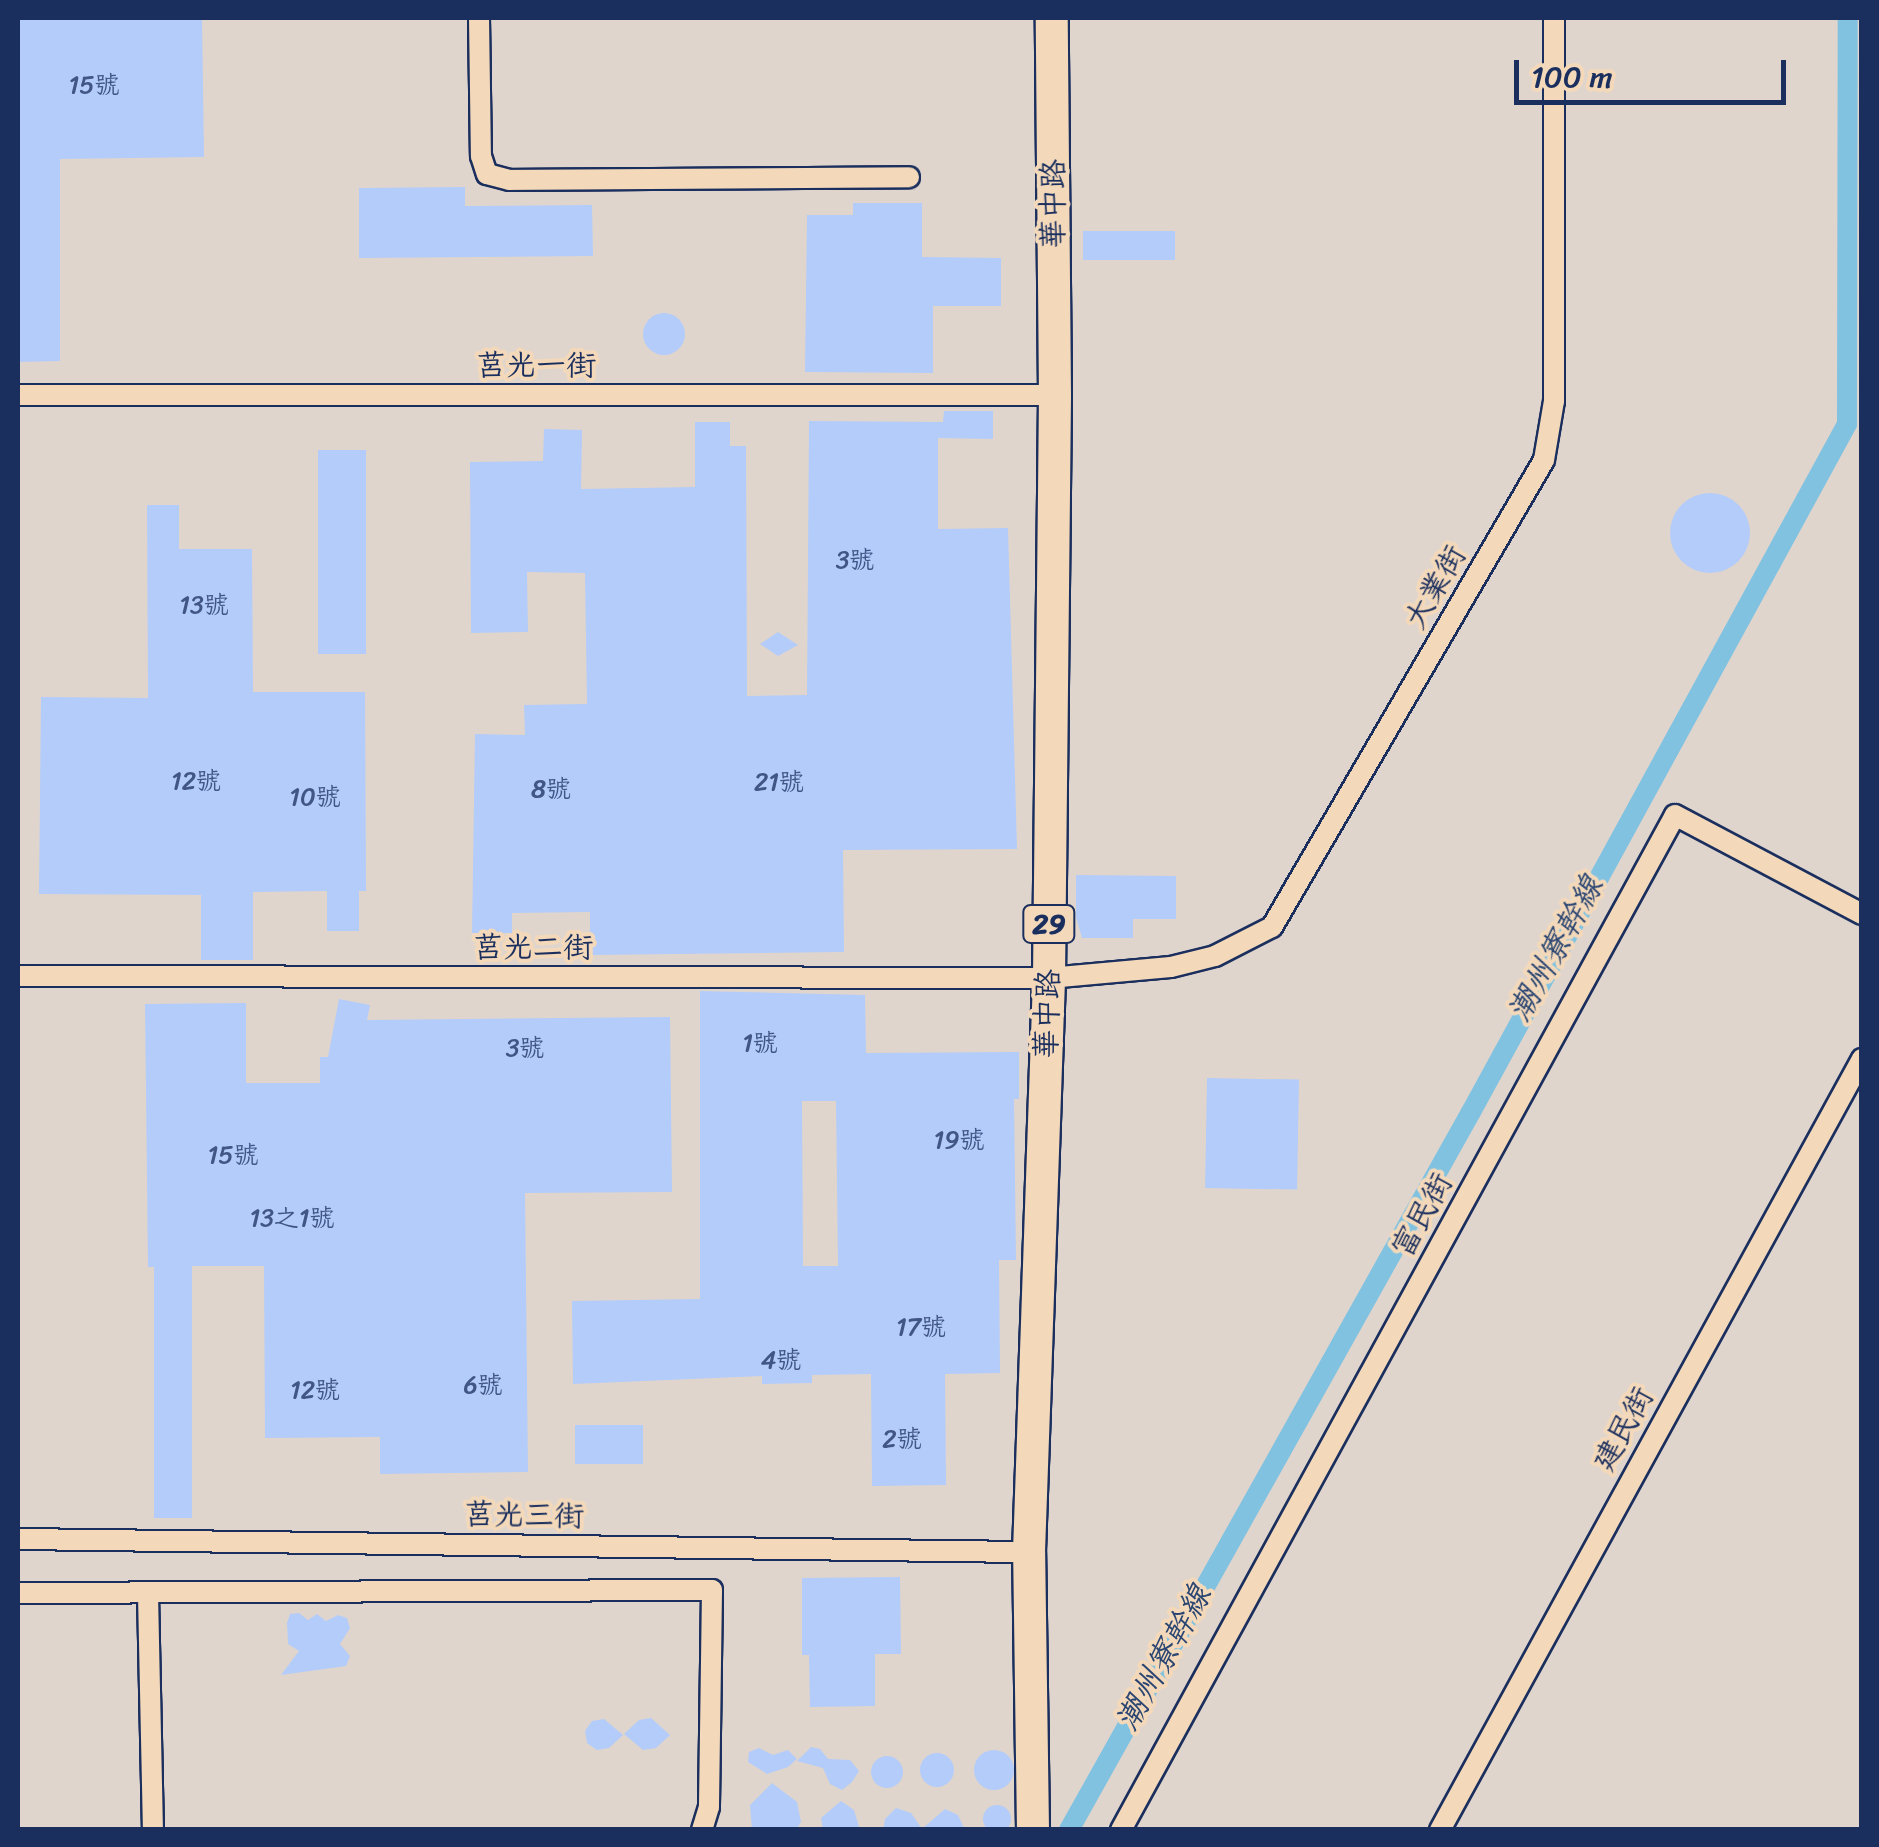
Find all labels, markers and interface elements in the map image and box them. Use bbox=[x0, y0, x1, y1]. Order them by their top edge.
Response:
scale bar bbox=[1519, 40, 1792, 102]
text: 100 m bbox=[1531, 50, 1613, 104]
house number: 15號 bbox=[69, 70, 119, 100]
street label: 華中路 bbox=[1035, 159, 1071, 249]
street label: 莒光一街 bbox=[476, 347, 596, 383]
street label: 大業街 bbox=[1397, 539, 1473, 635]
house number: 3號 bbox=[836, 545, 874, 575]
house number: 13號 bbox=[179, 590, 229, 620]
house number: 12號 bbox=[171, 766, 221, 796]
house number: 21號 bbox=[754, 767, 804, 797]
house number: 8號 bbox=[531, 774, 571, 804]
house number: 10號 bbox=[289, 782, 341, 812]
water label: 潮州寮幹線 bbox=[1500, 870, 1612, 1028]
road number: 29 bbox=[1022, 901, 1076, 947]
street label: 莒光二街 bbox=[473, 929, 593, 965]
street label: 華中路 bbox=[1027, 968, 1067, 1060]
house number: 1號 bbox=[742, 1028, 778, 1058]
house number: 3號 bbox=[506, 1033, 544, 1063]
house number: 19號 bbox=[933, 1125, 985, 1155]
house number: 15號 bbox=[208, 1140, 258, 1170]
street label: 富民街 bbox=[1384, 1167, 1460, 1263]
house number: 13之1號 bbox=[249, 1203, 335, 1233]
house number: 17號 bbox=[896, 1312, 946, 1342]
house number: 4號 bbox=[761, 1345, 801, 1375]
house number: 6號 bbox=[463, 1370, 503, 1400]
house number: 12號 bbox=[290, 1375, 340, 1405]
street label: 建民街 bbox=[1585, 1381, 1661, 1477]
house number: 2號 bbox=[882, 1424, 922, 1454]
street label: 莒光三街 bbox=[464, 1496, 584, 1534]
water label: 潮州寮幹線 bbox=[1108, 1579, 1220, 1737]

